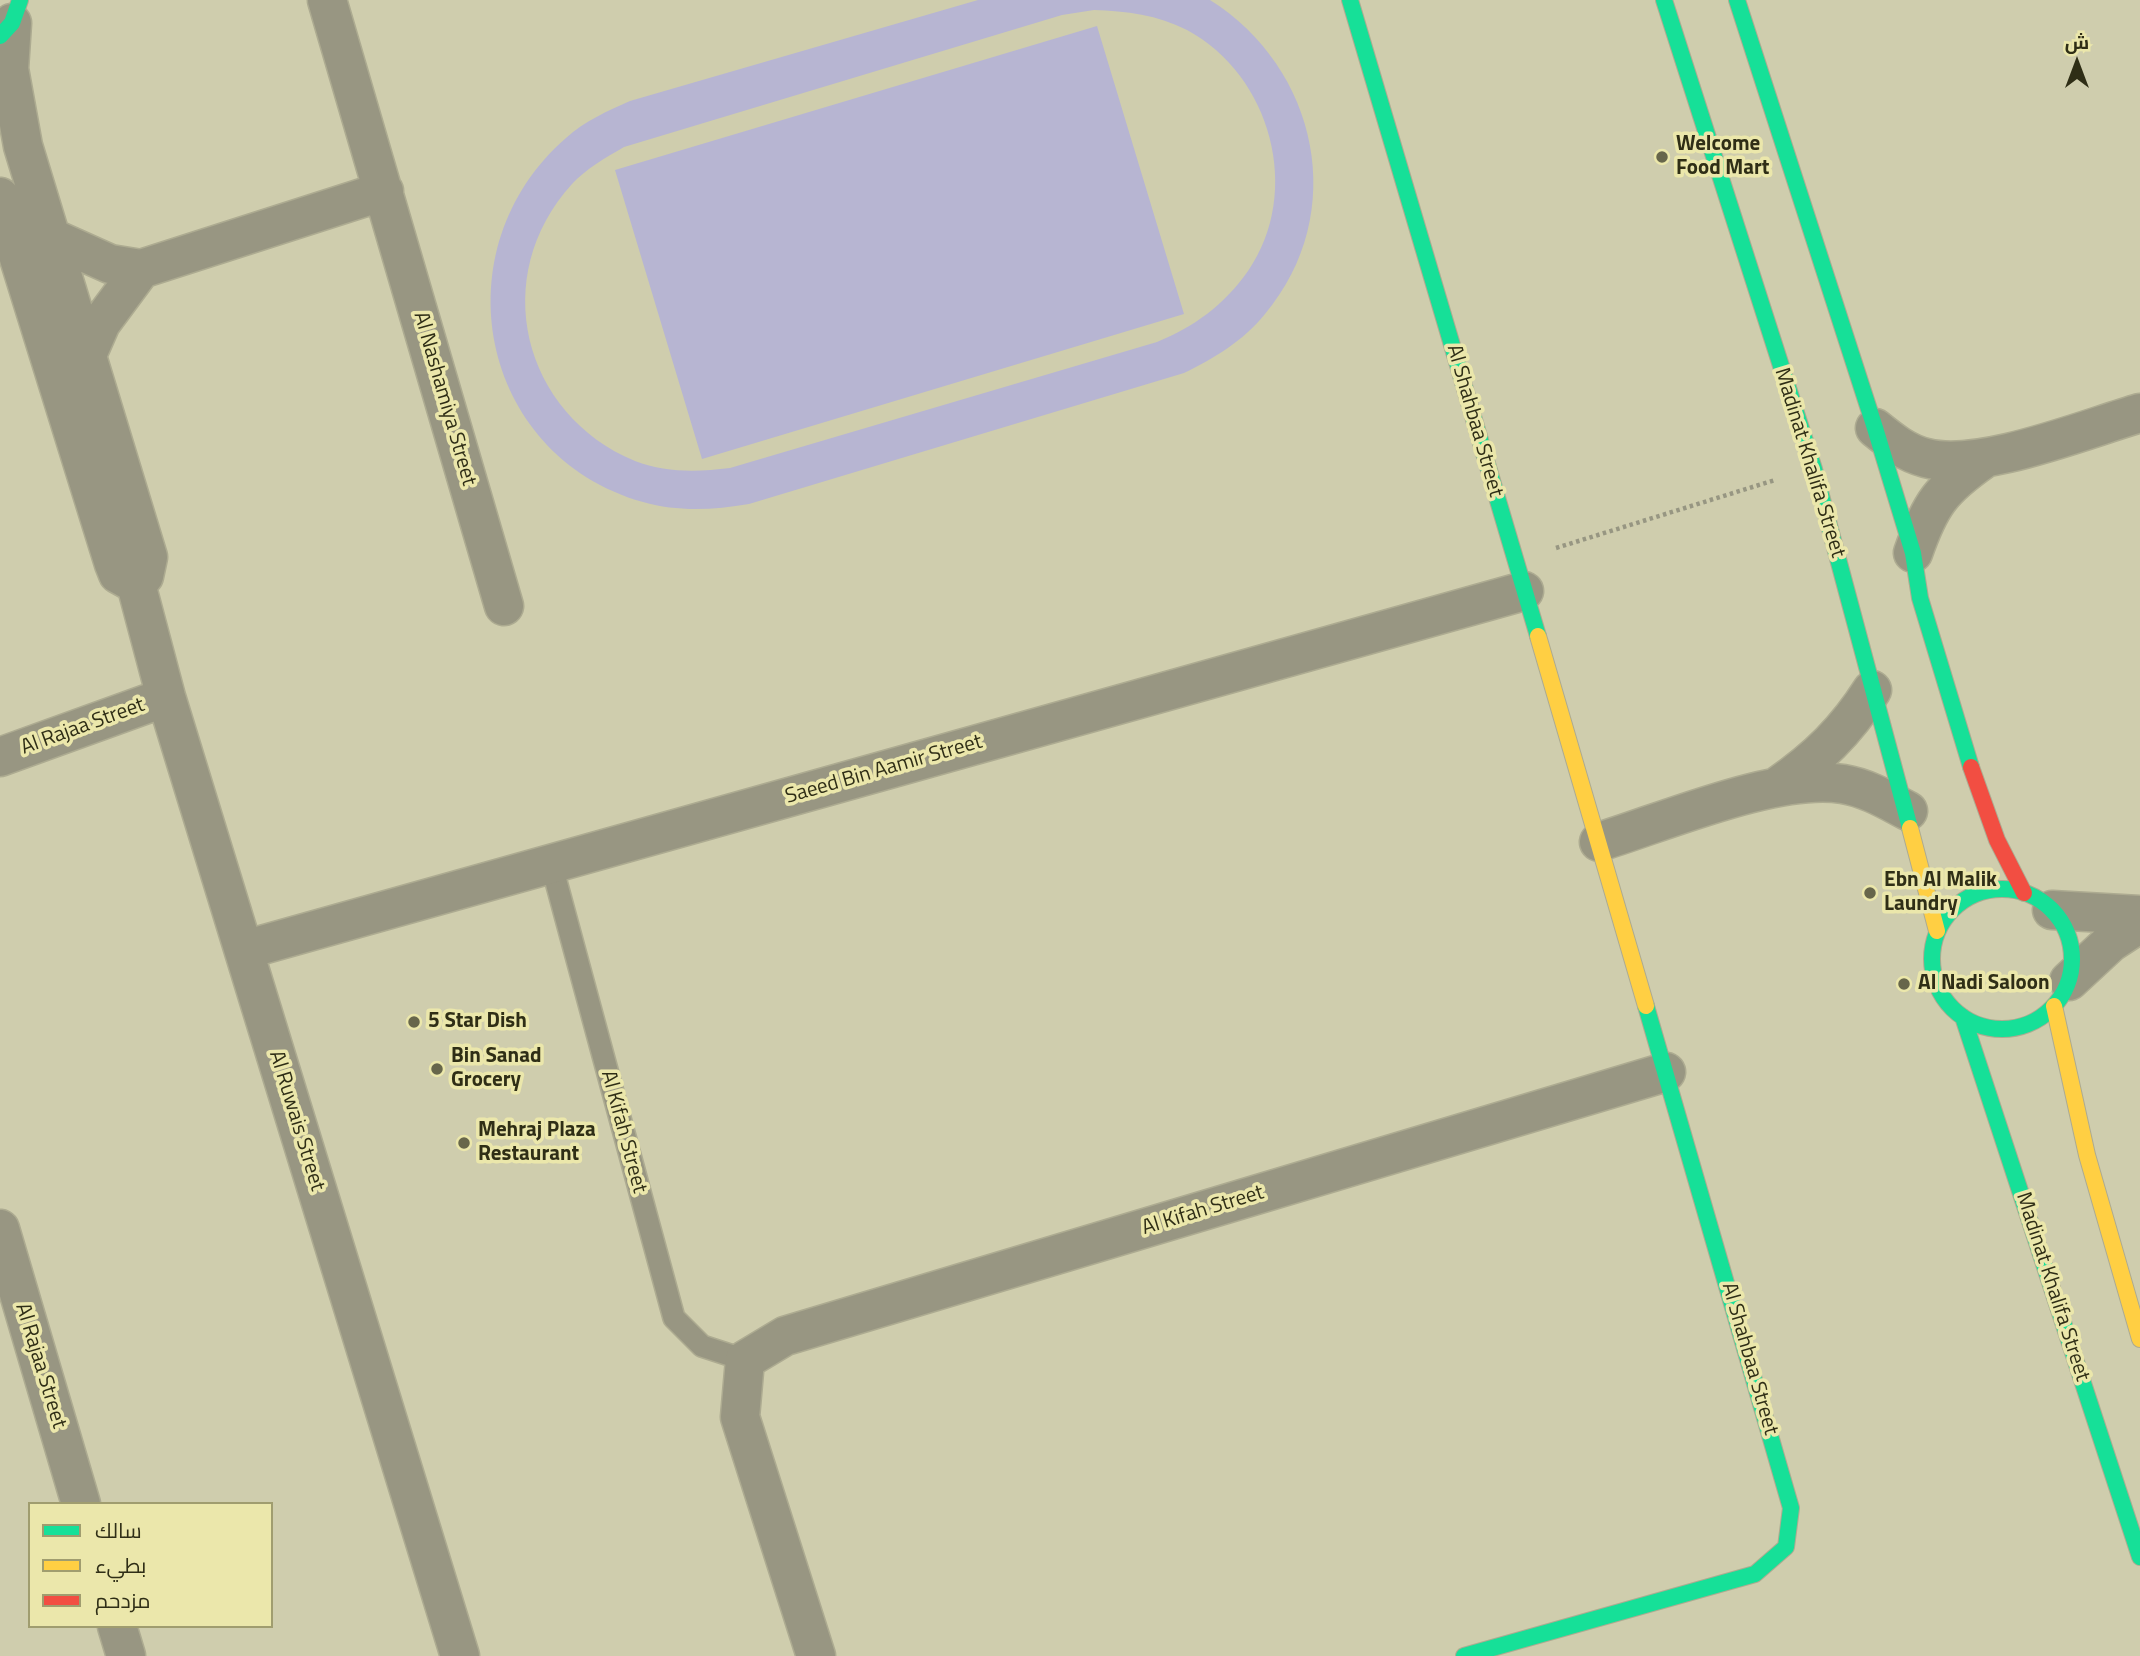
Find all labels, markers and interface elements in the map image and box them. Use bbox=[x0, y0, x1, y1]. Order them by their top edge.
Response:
text: ش bbox=[2065, 27, 2089, 56]
north arrow bbox=[2042, 28, 2112, 98]
place label: Welcome Food Mart bbox=[1676, 132, 1769, 182]
marker: Welcome Food Mart bbox=[1654, 149, 1670, 165]
street label: Al Nashamiya Street bbox=[407, 309, 481, 489]
street label: Al Shahbaa Street bbox=[1440, 342, 1508, 500]
street label: Madinat Khalifa Street bbox=[1768, 365, 1850, 561]
street label: Al Rajaa Street bbox=[18, 693, 148, 761]
street label: Saeed Bin Aamir Street bbox=[783, 730, 985, 810]
place label: Ebn Al Malik Laundry bbox=[1884, 868, 1997, 918]
marker: Ebn Al Malik Laundry bbox=[1862, 885, 1878, 901]
place label: Al Nadi Saloon bbox=[1918, 971, 2050, 997]
marker: Al Nadi Saloon bbox=[1896, 976, 1912, 992]
place label: 5 Star Dish bbox=[428, 1009, 527, 1035]
marker: 5 Star Dish bbox=[406, 1014, 422, 1030]
place label: Bin Sanad Grocery bbox=[451, 1044, 541, 1094]
street label: Al Ruwais Street bbox=[263, 1048, 329, 1194]
marker: Bin Sanad Grocery bbox=[429, 1061, 445, 1077]
street label: Al Kifah Street bbox=[595, 1068, 651, 1196]
place label: Mehraj Plaza Restaurant bbox=[478, 1118, 596, 1168]
marker: Mehraj Plaza Restaurant bbox=[456, 1135, 472, 1151]
street label: Al Kifah Street bbox=[1139, 1181, 1267, 1241]
street label: Madinat Khalifa Street bbox=[2010, 1189, 2094, 1385]
street label: Al Shahbaa Street bbox=[1715, 1280, 1783, 1438]
street label: Al Rajaa Street bbox=[9, 1300, 71, 1432]
legend bbox=[28, 1502, 273, 1628]
text: سالك bbox=[95, 1514, 142, 1546]
text: بطيء bbox=[95, 1549, 146, 1581]
text: مزدحم bbox=[95, 1584, 150, 1616]

